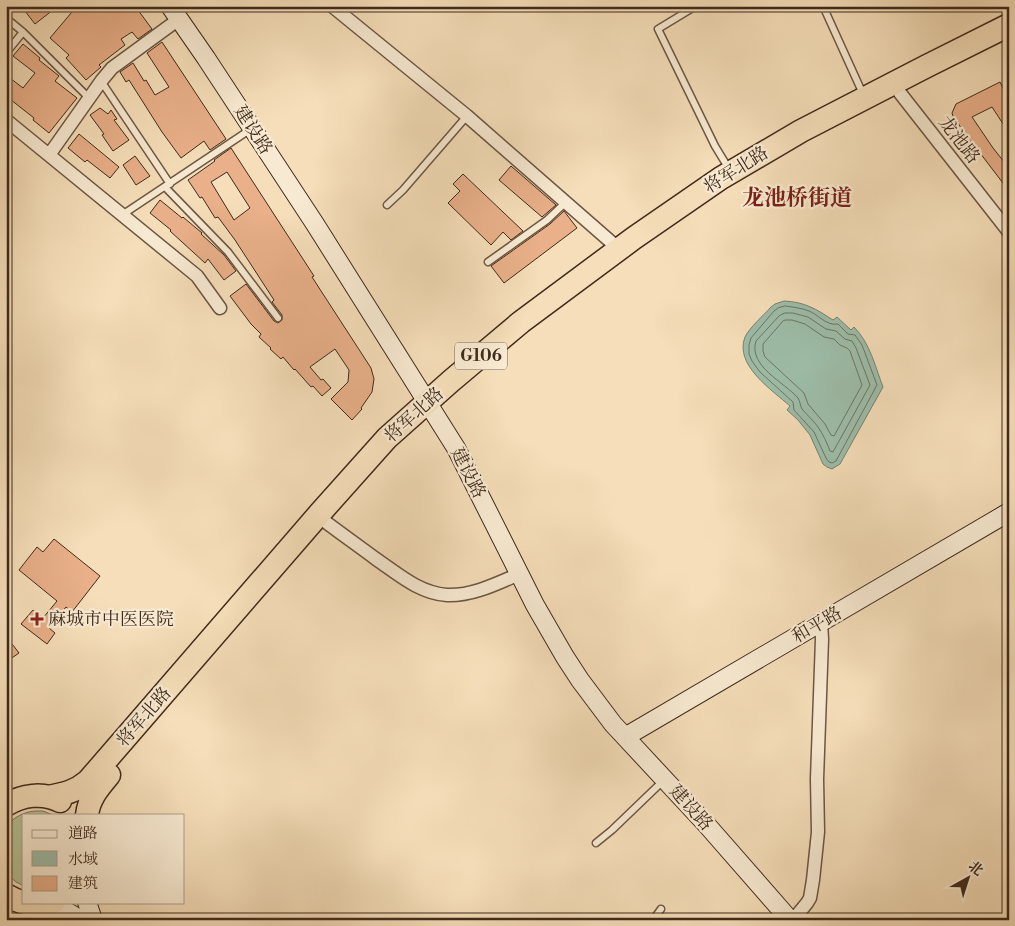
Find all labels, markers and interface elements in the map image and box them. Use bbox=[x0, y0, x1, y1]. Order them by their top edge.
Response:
street label: 建设路 bbox=[229, 101, 277, 159]
street label: 龙池路 bbox=[933, 112, 985, 168]
street label: 将军北路 bbox=[699, 141, 773, 199]
district label: 龙池桥街道 bbox=[742, 185, 852, 212]
road number: G106 bbox=[455, 342, 507, 370]
street label: 将军北路 bbox=[380, 382, 448, 448]
street label: 建设路 bbox=[445, 444, 491, 502]
street label: 和平路 bbox=[788, 602, 846, 648]
place label: 麻城市中医医院 bbox=[48, 608, 174, 631]
marker: 麻城市中医医院 bbox=[30, 612, 44, 626]
street label: 将军北路 bbox=[112, 682, 176, 752]
street label: 建设路 bbox=[664, 780, 718, 836]
legend bbox=[22, 814, 185, 904]
text: 道路 bbox=[68, 824, 98, 843]
text: 水域 bbox=[68, 850, 98, 869]
north arrow bbox=[942, 854, 992, 904]
text: 北 bbox=[964, 857, 987, 880]
text: 建筑 bbox=[68, 874, 98, 893]

